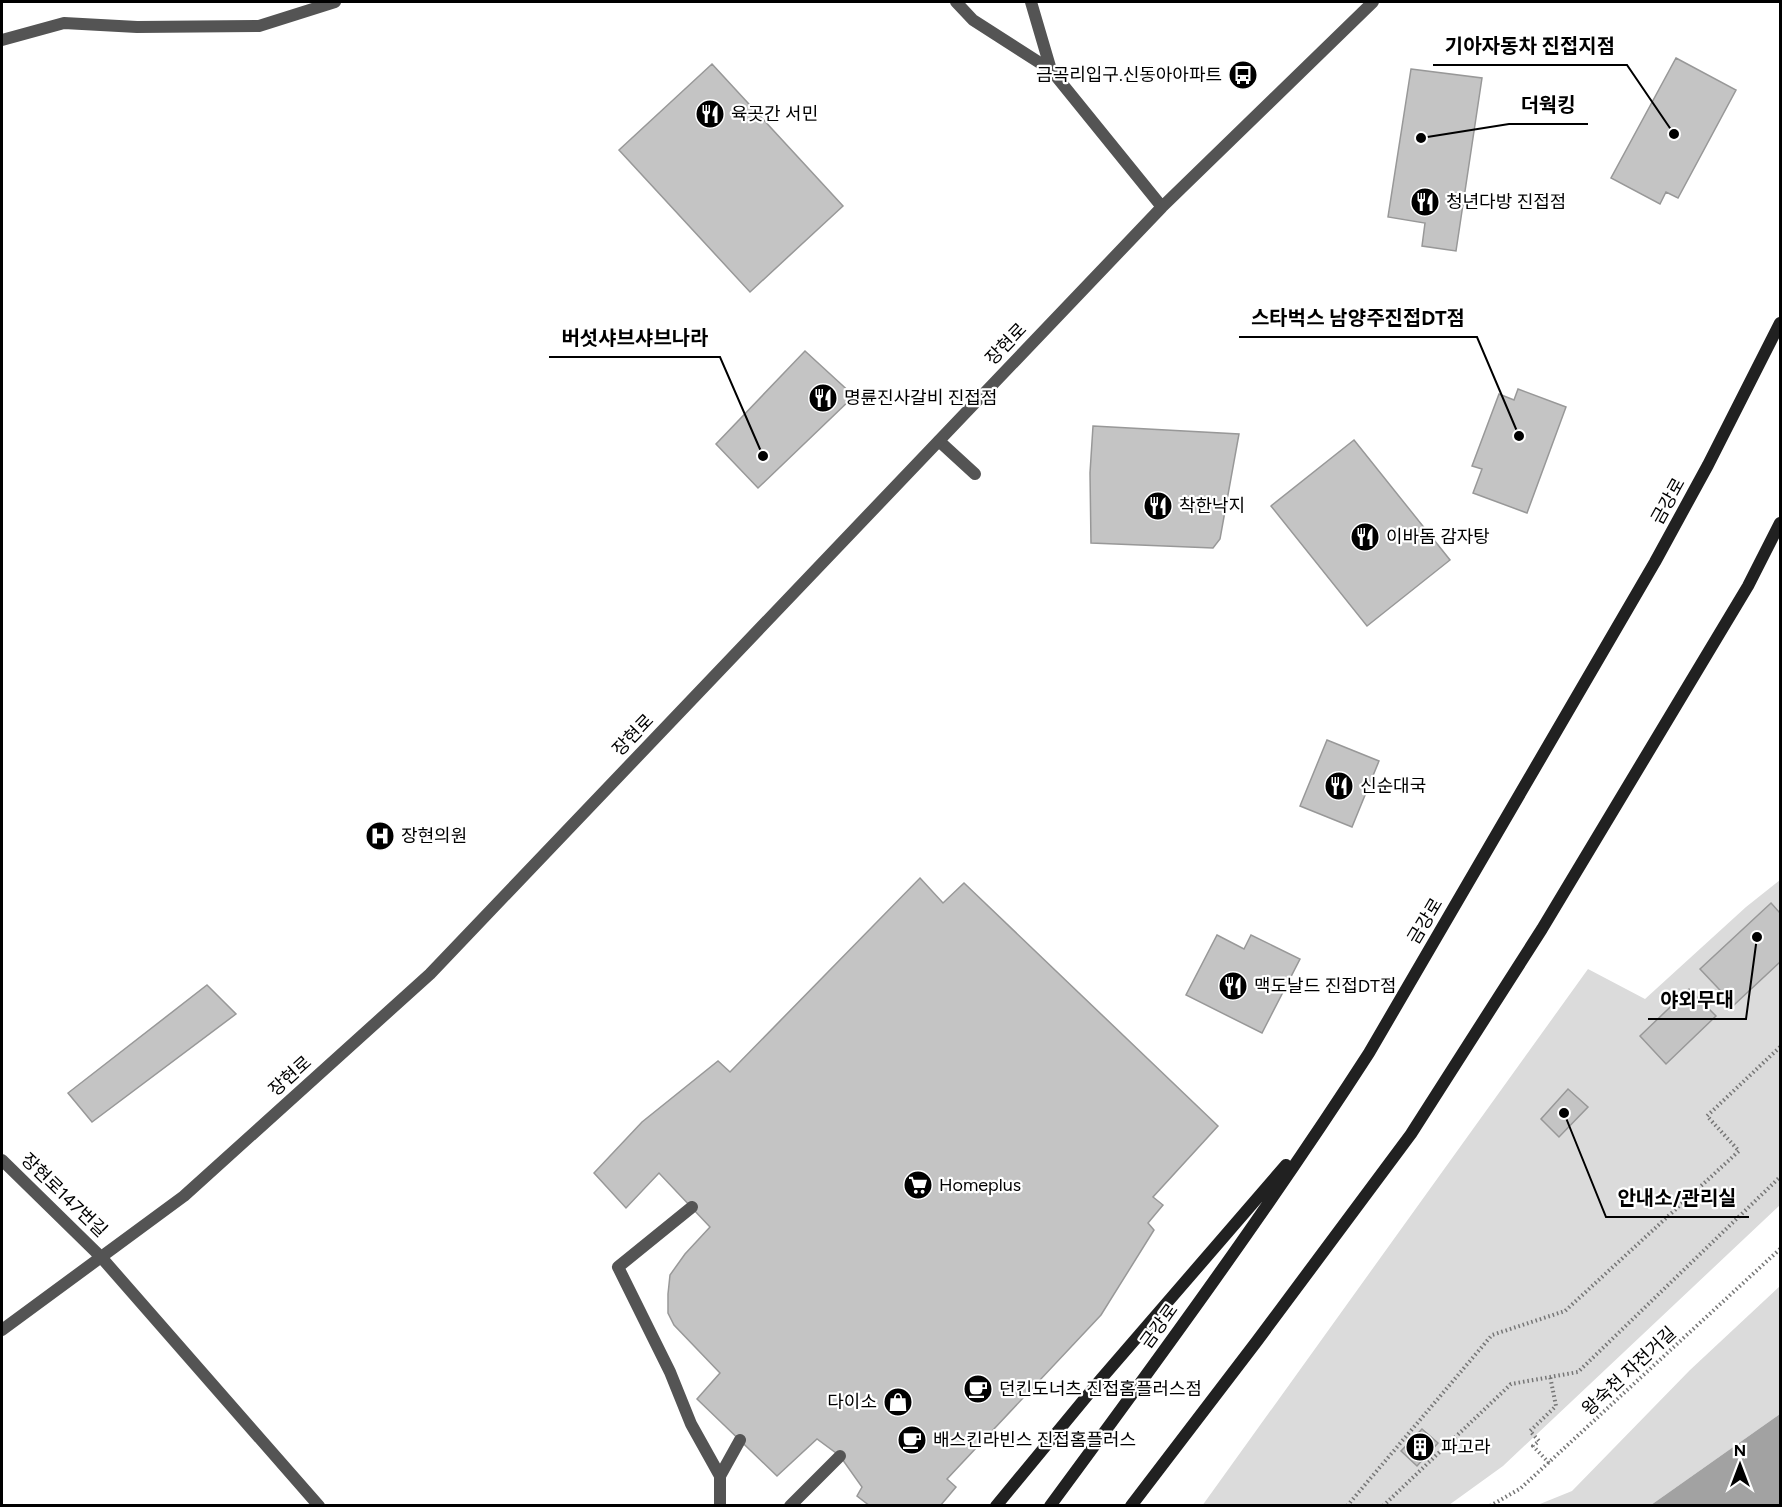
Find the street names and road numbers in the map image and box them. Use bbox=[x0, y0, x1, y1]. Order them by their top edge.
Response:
street label: 장현로 bbox=[981, 318, 1031, 370]
street label: 금강로 bbox=[1646, 474, 1690, 528]
street label: 장현로 bbox=[608, 709, 658, 761]
street label: 금강로 bbox=[1403, 894, 1447, 948]
street label: 장현로 bbox=[264, 1051, 316, 1101]
street label: 장현로147번길 bbox=[16, 1149, 112, 1241]
street label: 금강로 bbox=[1135, 1299, 1183, 1353]
street label: 왕숙천 자전거길 bbox=[1577, 1322, 1681, 1420]

